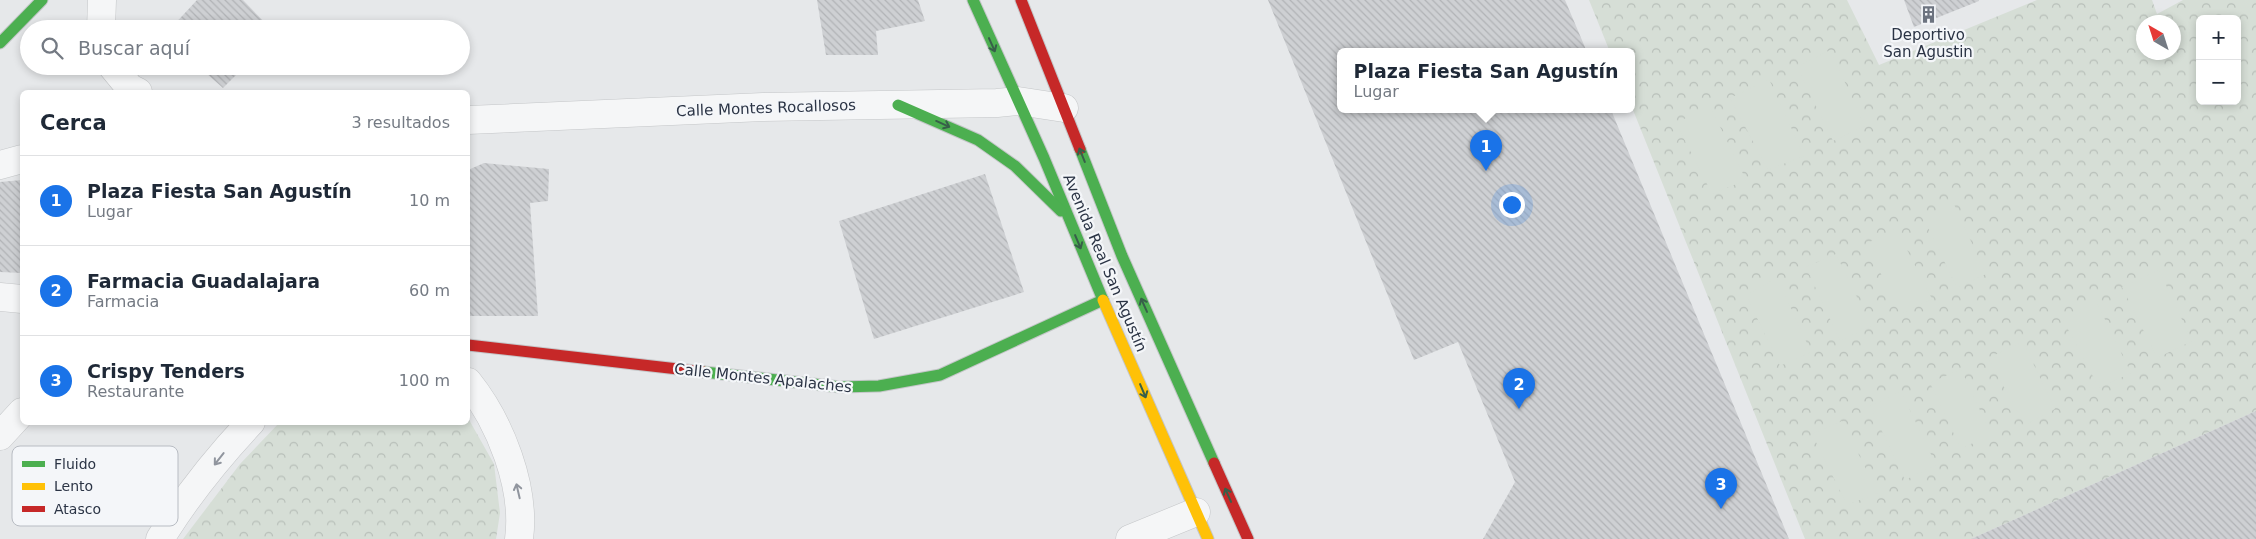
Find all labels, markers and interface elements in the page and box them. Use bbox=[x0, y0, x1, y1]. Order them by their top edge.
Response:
building icon: Deportivo San Agustin bbox=[1918, 4, 1938, 24]
north arrow bbox=[2136, 15, 2181, 60]
map controls bbox=[2196, 15, 2241, 105]
button: + bbox=[2196, 15, 2241, 60]
search box bbox=[20, 20, 470, 75]
place label: Deportivo San Agustin bbox=[1883, 26, 1973, 61]
icon: search bbox=[38, 34, 66, 62]
text: Buscar aquí bbox=[78, 37, 190, 59]
one-way arrow bbox=[988, 37, 998, 52]
popup bbox=[1337, 48, 1635, 113]
text: Plaza Fiesta San Agustín bbox=[1354, 60, 1618, 82]
button: − bbox=[2196, 60, 2241, 105]
text: Lugar bbox=[1354, 82, 1399, 101]
street label: Calle Montes Rocallosos bbox=[676, 96, 856, 120]
text: Cerca bbox=[40, 111, 107, 135]
text: 3 resultados bbox=[351, 113, 450, 132]
one-way arrow bbox=[935, 119, 950, 129]
pin: 1 bbox=[1470, 130, 1502, 171]
one-way arrow bbox=[1077, 148, 1086, 163]
street label: Avenida Real San Agustín bbox=[1059, 171, 1151, 355]
text: Plaza Fiesta San Agustín bbox=[87, 180, 352, 202]
text: 1 bbox=[50, 191, 62, 210]
text: 10 m bbox=[409, 191, 450, 210]
your location bbox=[1499, 192, 1525, 218]
text: Lugar bbox=[87, 202, 132, 221]
one-way arrow bbox=[1075, 234, 1084, 249]
text: Farmacia Guadalajara bbox=[87, 270, 320, 292]
text: 2 bbox=[50, 281, 62, 300]
text: 60 m bbox=[409, 281, 450, 300]
text: Farmacia bbox=[87, 292, 159, 311]
one-way arrow bbox=[1138, 298, 1148, 313]
text: Crispy Tenders bbox=[87, 360, 245, 382]
street label: Calle Montes Apalaches bbox=[673, 360, 853, 396]
pin: 2 bbox=[1503, 368, 1535, 409]
text: 3 bbox=[50, 371, 62, 390]
text: 100 m bbox=[399, 371, 450, 390]
text: Restaurante bbox=[87, 382, 184, 401]
one-way arrow bbox=[1138, 383, 1148, 398]
legend bbox=[12, 446, 178, 526]
one-way arrow bbox=[213, 452, 224, 465]
text: Fluido bbox=[54, 456, 96, 472]
pin: 3 bbox=[1705, 468, 1737, 509]
text: Lento bbox=[54, 478, 93, 494]
one-way arrow bbox=[513, 483, 522, 499]
one-way arrow bbox=[1223, 488, 1233, 503]
text: Atasco bbox=[54, 501, 101, 517]

